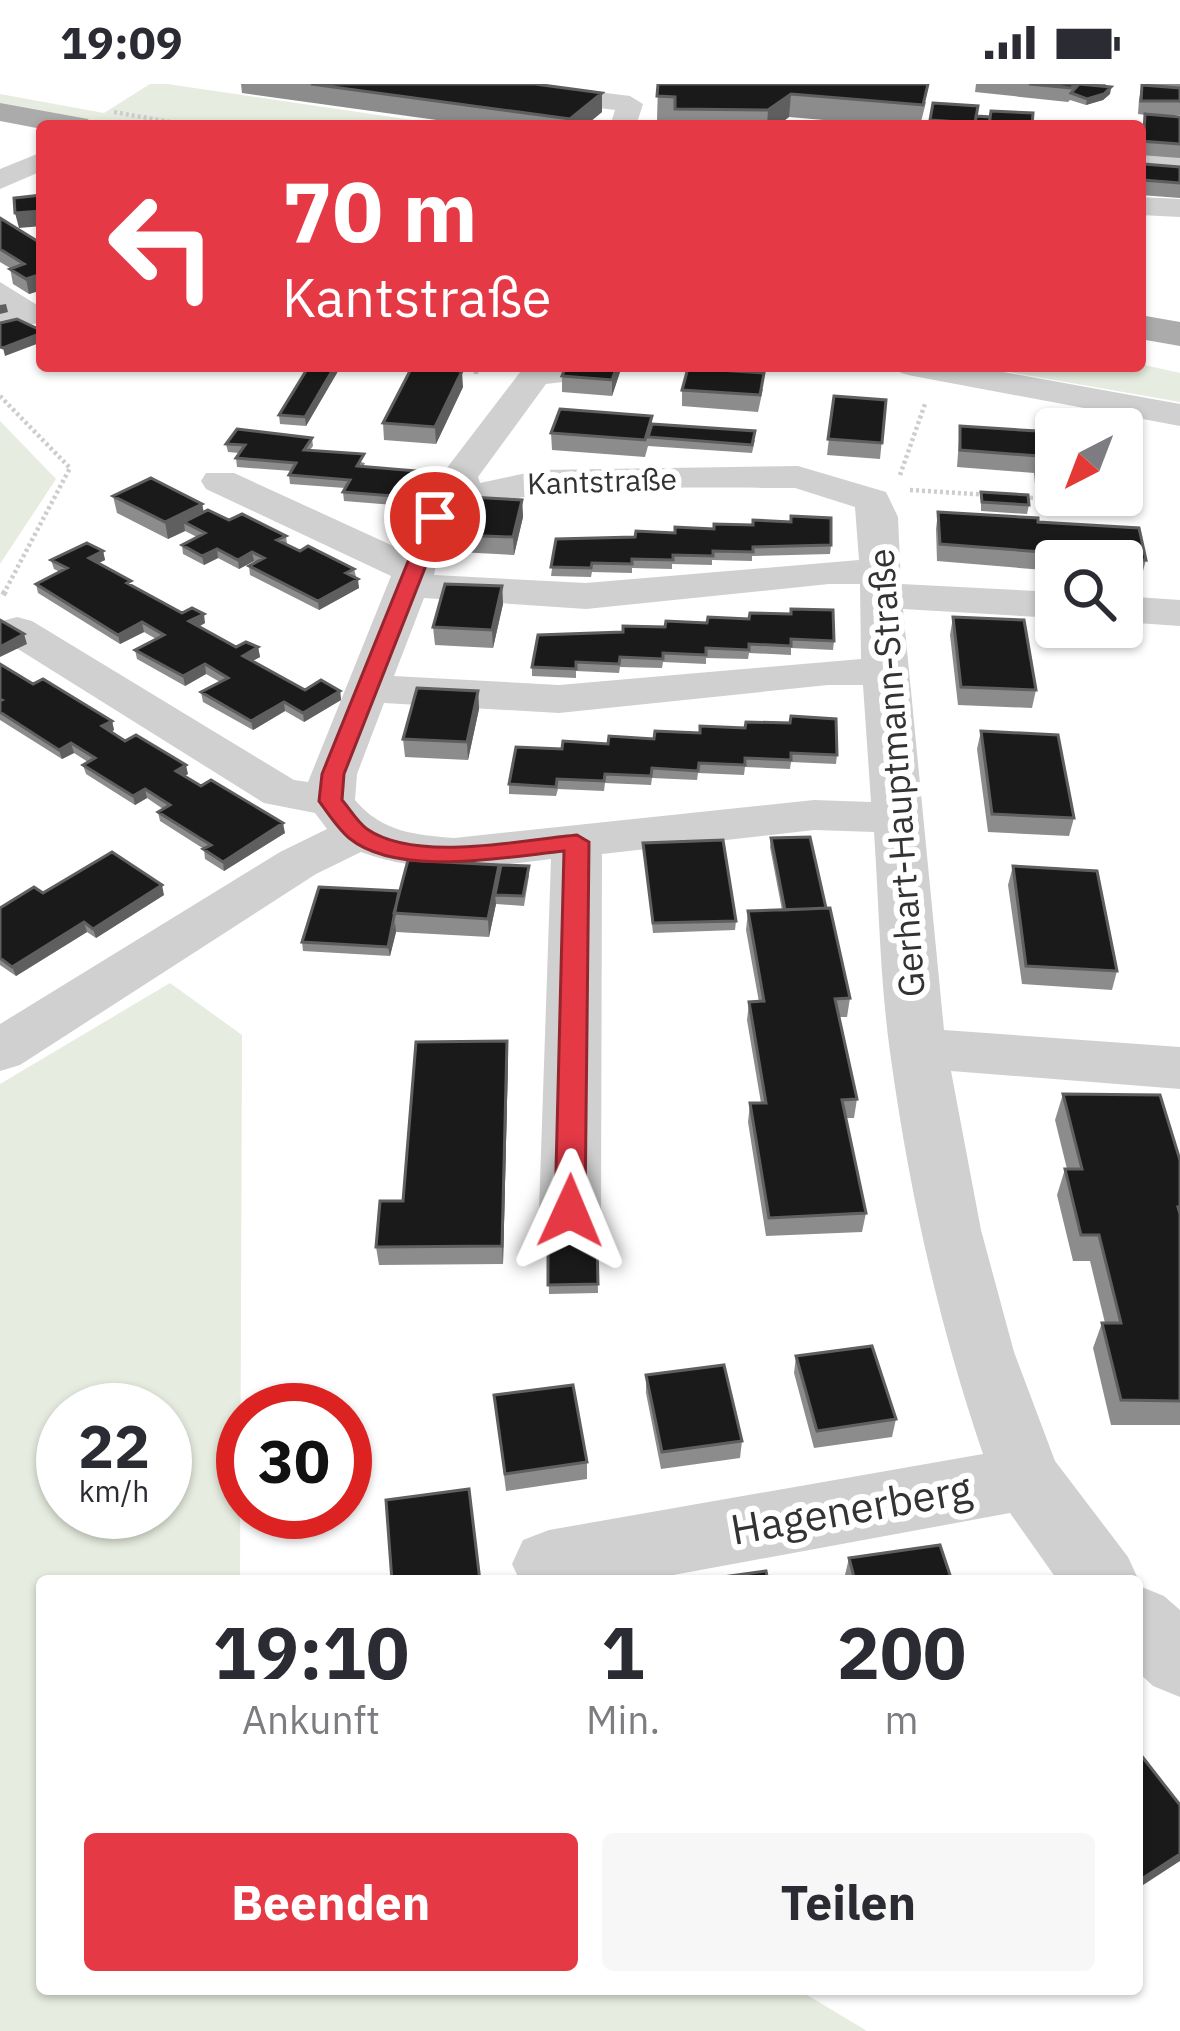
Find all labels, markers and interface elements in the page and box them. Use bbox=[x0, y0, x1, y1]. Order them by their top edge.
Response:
text: 19:09 bbox=[60, 13, 183, 71]
text: 70 m bbox=[282, 156, 478, 265]
icon: left bbox=[84, 168, 240, 324]
text: Kantstraße bbox=[282, 262, 551, 332]
north arrow bbox=[1035, 408, 1143, 516]
map controls bbox=[1035, 408, 1143, 648]
street label: Kantstraße bbox=[526, 458, 677, 503]
pin bbox=[384, 466, 486, 568]
icon: arrive bbox=[402, 484, 468, 550]
button: search bbox=[1035, 540, 1143, 648]
street label: Gerhart-Hauptmann-Straße bbox=[856, 547, 935, 999]
position arrow bbox=[507, 1148, 633, 1274]
speed limit sign: 30 bbox=[216, 1383, 372, 1539]
text: 22 bbox=[78, 1406, 150, 1485]
street label: Hagenerberg bbox=[726, 1460, 976, 1557]
text: km/h bbox=[79, 1471, 149, 1510]
text: 19:10 bbox=[213, 1605, 409, 1699]
text: 1 bbox=[601, 1605, 645, 1699]
text: 200 bbox=[837, 1605, 966, 1699]
text: Ankunft bbox=[242, 1694, 380, 1745]
text: Min. bbox=[586, 1694, 660, 1745]
text: m bbox=[884, 1694, 919, 1745]
button: Beenden bbox=[84, 1833, 578, 1971]
button: Teilen bbox=[602, 1833, 1095, 1971]

